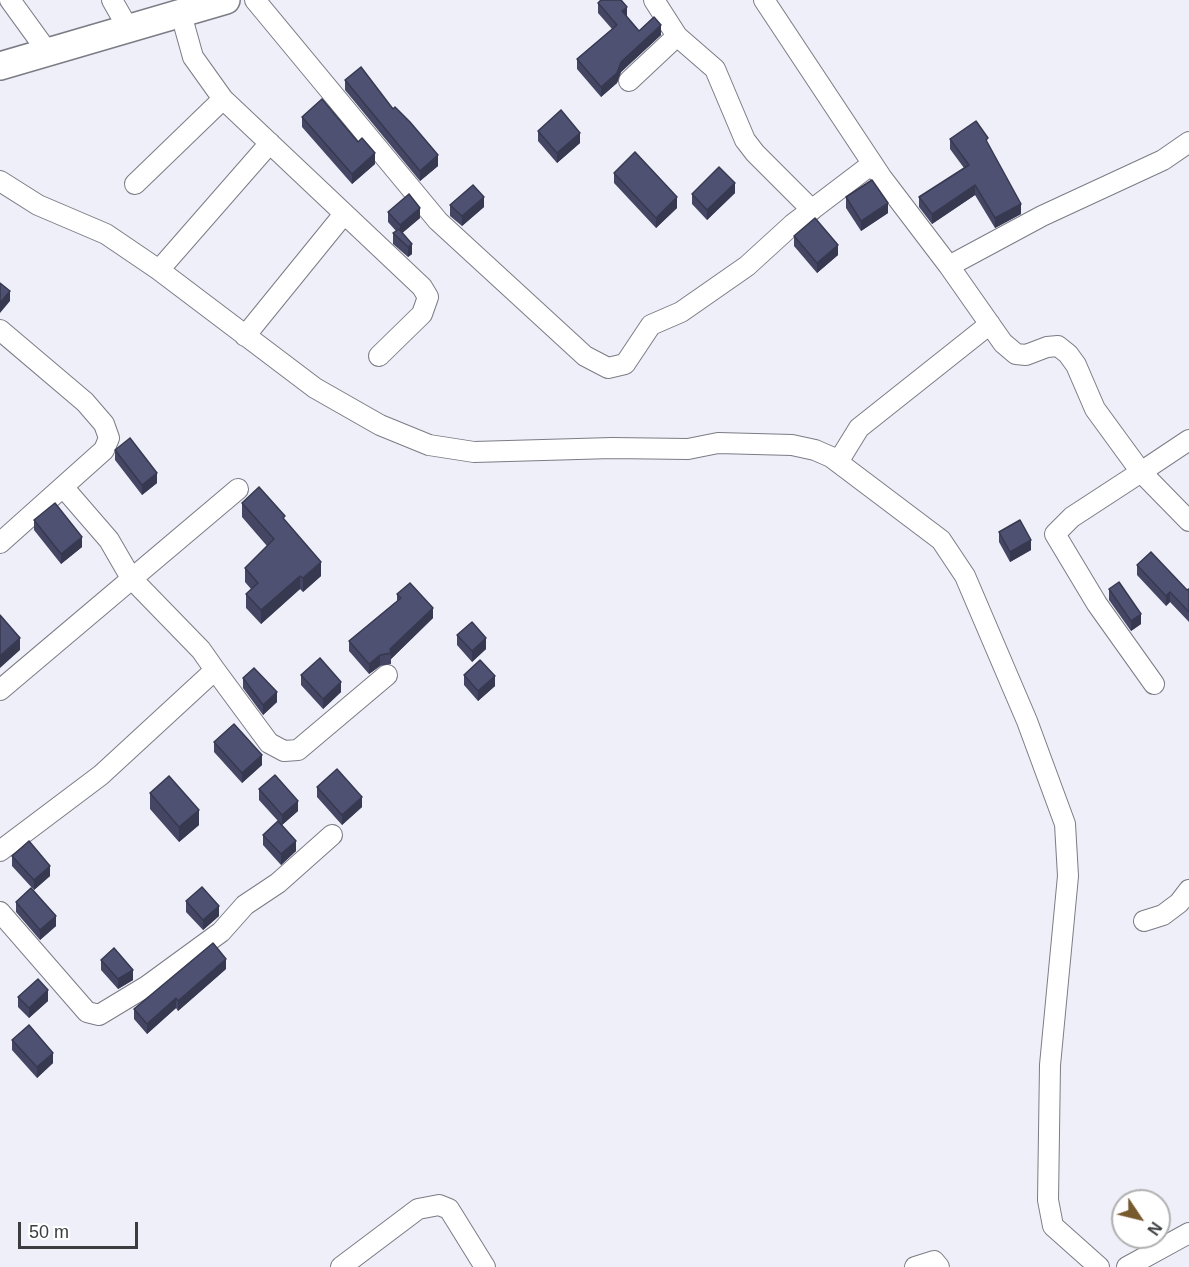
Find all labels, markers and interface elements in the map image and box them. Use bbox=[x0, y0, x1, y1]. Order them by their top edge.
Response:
north arrow bbox=[1111, 1189, 1171, 1249]
scale bar bbox=[21, 1210, 141, 1248]
text: N bbox=[1144, 1219, 1165, 1238]
text: 50 m bbox=[29, 1222, 69, 1242]

